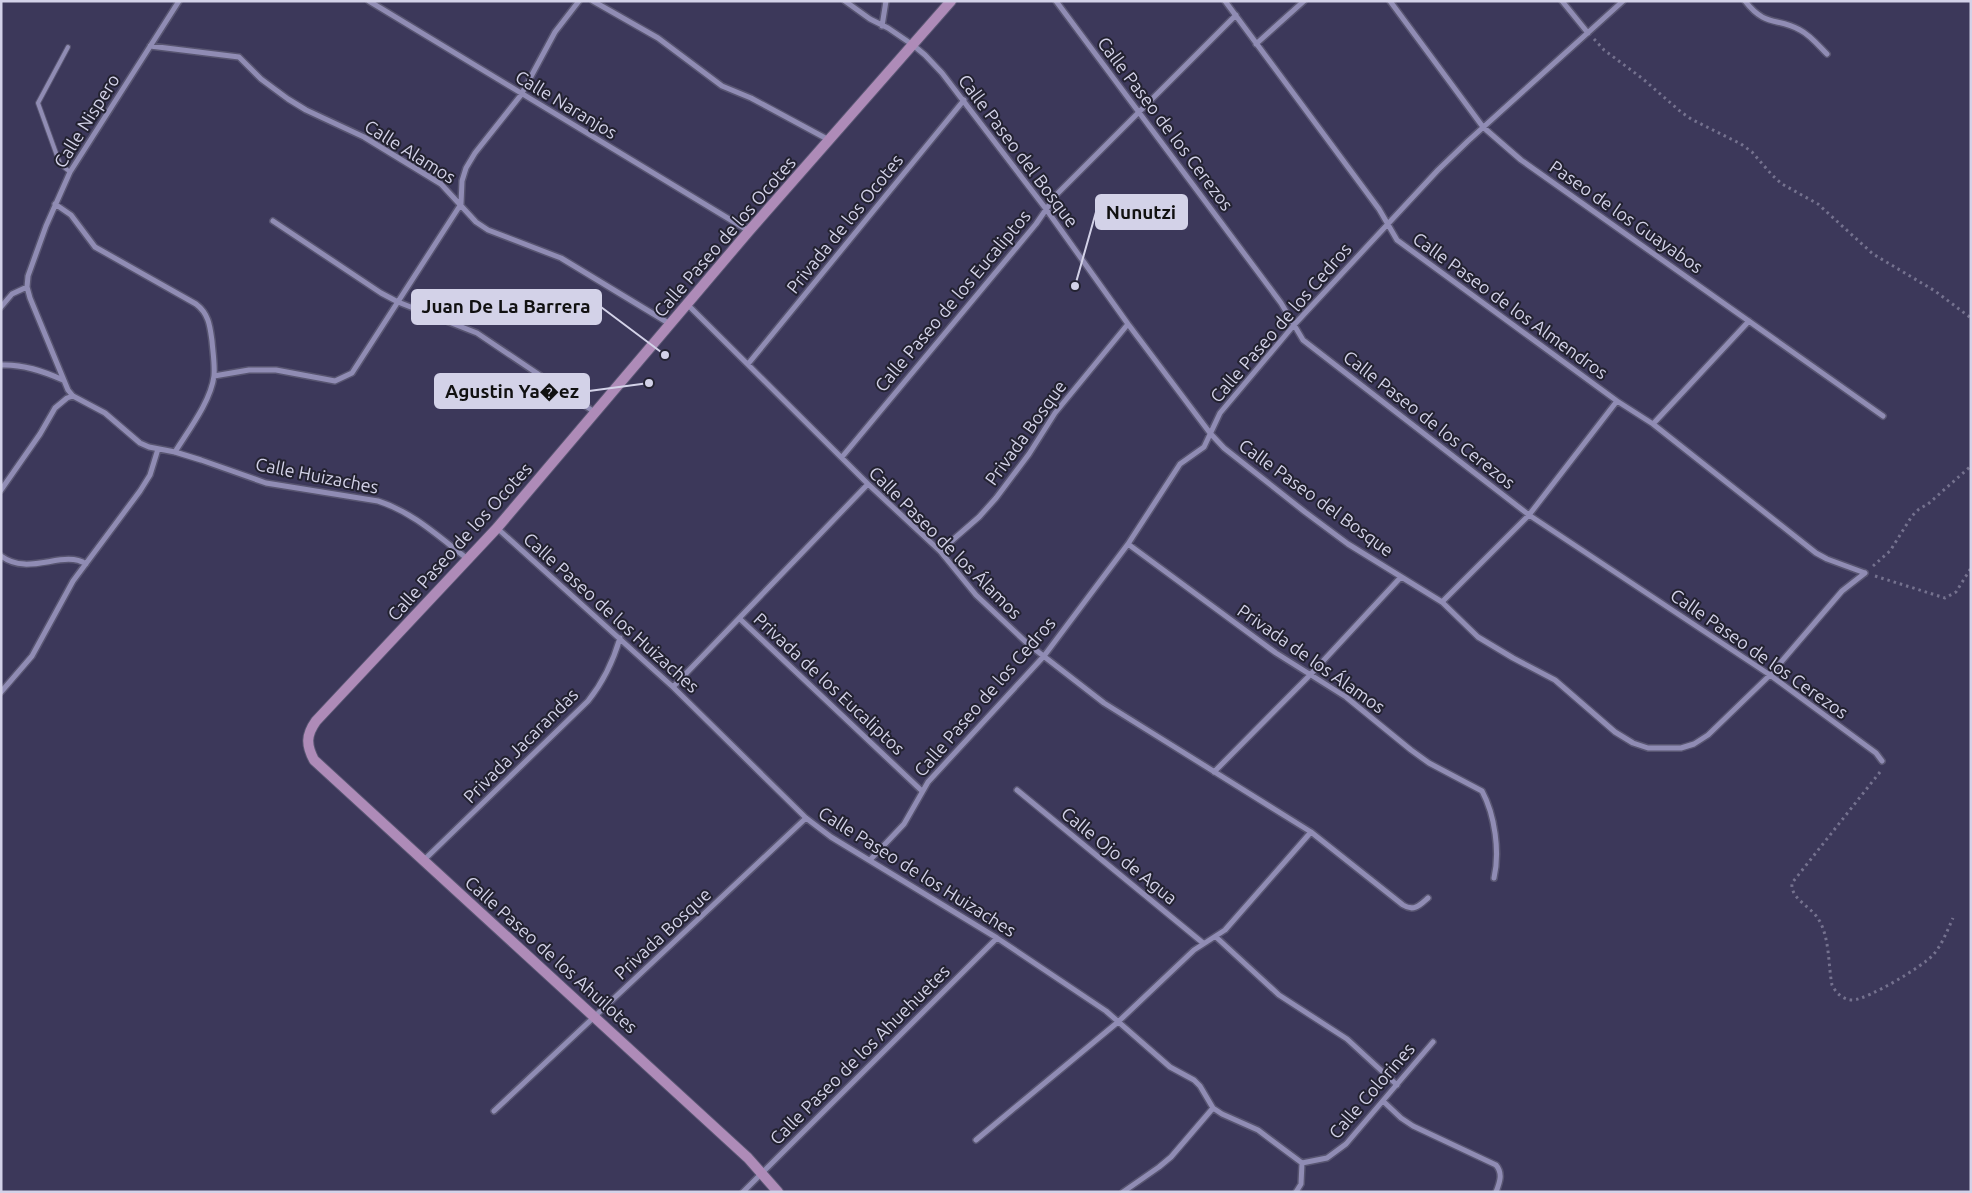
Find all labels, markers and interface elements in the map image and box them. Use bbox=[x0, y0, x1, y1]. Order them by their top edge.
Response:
street label: Calle Paseo de los Cerezos bbox=[1094, 33, 1238, 214]
street label: Calle Naranjos bbox=[512, 66, 621, 142]
street label: Calle Nispero bbox=[49, 70, 123, 171]
street label: Calle Paseo del Bosque bbox=[955, 70, 1083, 231]
street label: Calle Alamos bbox=[361, 115, 460, 187]
street label: Privada de los Ocotes bbox=[782, 150, 907, 297]
street label: Calle Paseo de los Ocotes bbox=[649, 152, 799, 320]
street label: Paseo de los Guayabos bbox=[1546, 156, 1707, 277]
callout: Nunutzi bbox=[1096, 195, 1187, 229]
text: Nunutzi bbox=[1106, 201, 1176, 223]
street label: Calle Paseo de los Eucaliptos bbox=[870, 205, 1034, 395]
street label: Calle Paseo de los Almendros bbox=[1409, 228, 1612, 383]
street label: Calle Paseo de los Cedros bbox=[1206, 238, 1355, 406]
callout: Juan De La Barrera bbox=[412, 290, 601, 324]
text: Juan De La Barrera bbox=[422, 295, 590, 317]
street label: Calle Paseo de los Cerezos bbox=[1340, 346, 1519, 492]
callout: Agustin Ya�ez bbox=[435, 374, 589, 408]
street label: Privada Bosque bbox=[981, 376, 1070, 489]
text: Agustin Ya�ez bbox=[445, 380, 579, 402]
street label: Calle Paseo del Bosque bbox=[1236, 434, 1398, 560]
street label: Calle Huizaches bbox=[254, 453, 381, 497]
street label: Calle Paseo de los Ocotes bbox=[383, 458, 536, 624]
street label: Calle Paseo de los Álamos bbox=[865, 461, 1027, 623]
street label: Calle Paseo de los Huizaches bbox=[520, 528, 704, 696]
street label: Calle Paseo de los Cerezos bbox=[1667, 584, 1852, 722]
street label: Privada de los Álamos bbox=[1234, 599, 1390, 717]
street label: Privada de los Eucaliptos bbox=[750, 608, 909, 758]
street label: Calle Paseo de los Cedros bbox=[910, 612, 1059, 780]
street label: Privada Jacarandas bbox=[459, 684, 582, 807]
street label: Calle Paseo de los Huizaches bbox=[815, 802, 1020, 940]
street label: Calle Ojo de Agua bbox=[1058, 802, 1181, 908]
street label: Calle Paseo de los Ahuilotes bbox=[462, 872, 642, 1037]
street label: Privada Bosque bbox=[610, 884, 715, 983]
street label: Calle Paseo de los Ahuehuetes bbox=[765, 960, 953, 1148]
street label: Calle Colorines bbox=[1324, 1038, 1418, 1142]

